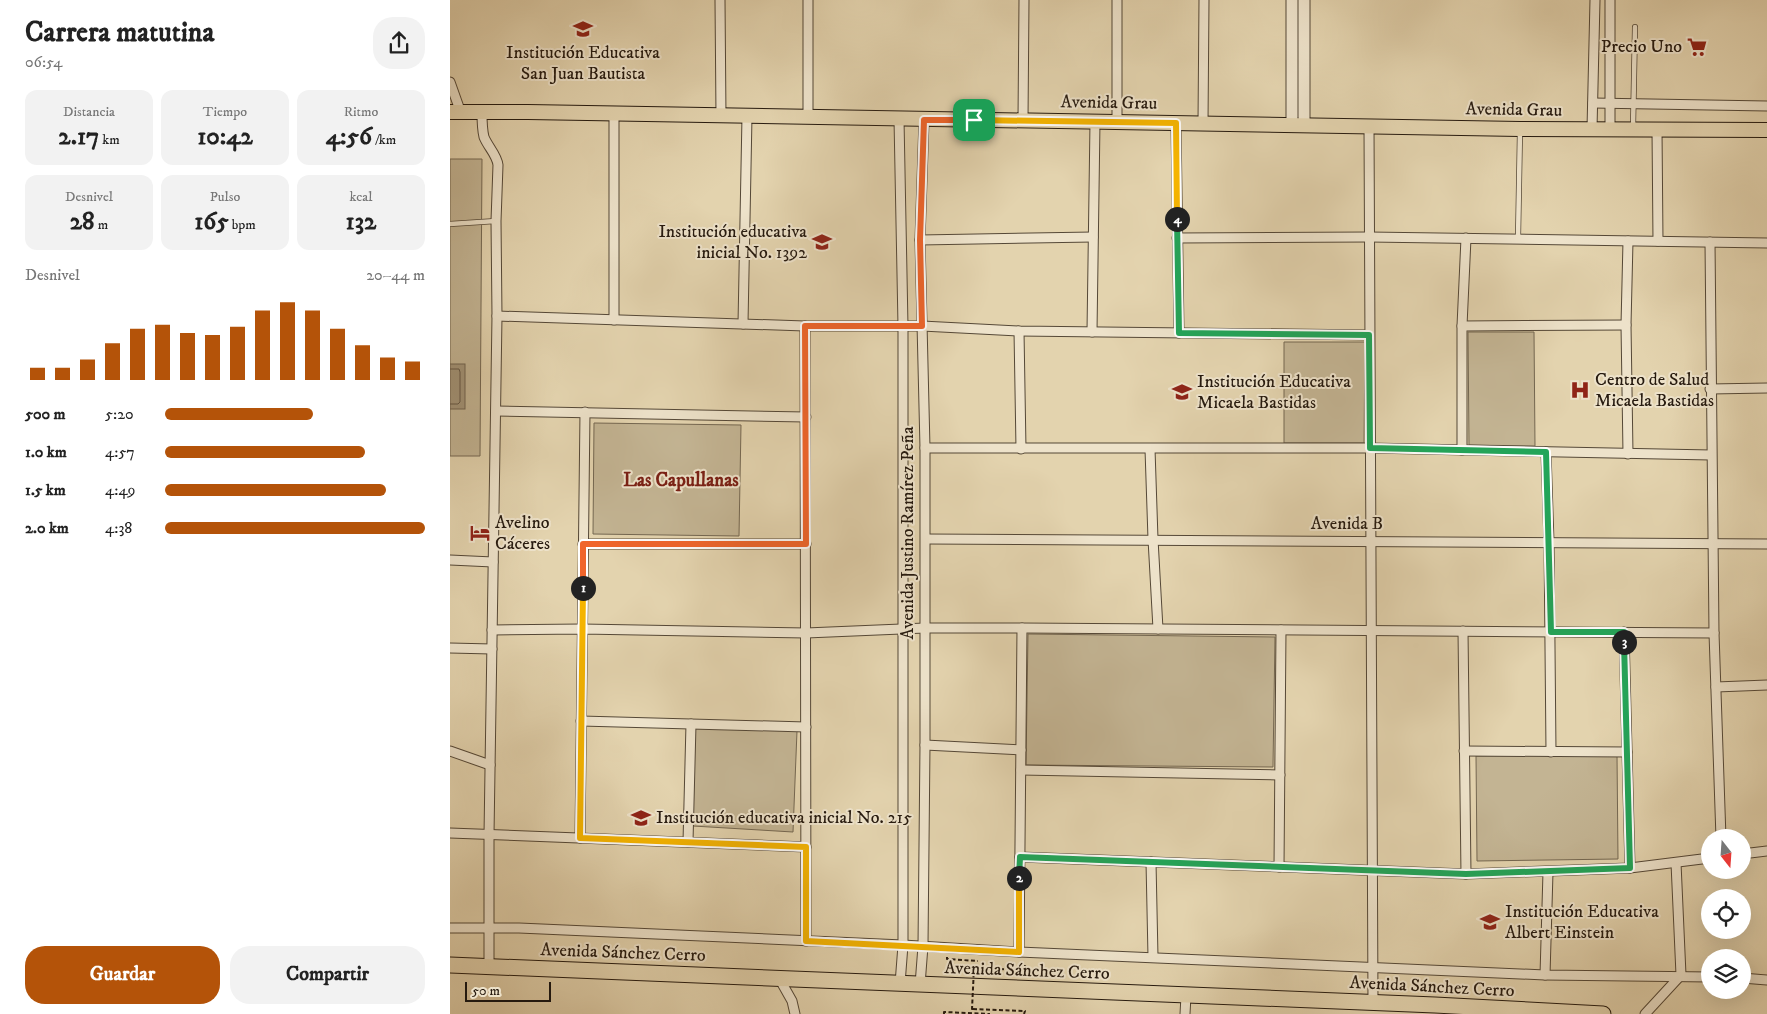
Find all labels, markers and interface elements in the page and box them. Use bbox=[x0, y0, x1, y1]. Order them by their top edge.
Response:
text: Carrera matutina bbox=[25, 15, 214, 50]
button: share bbox=[373, 17, 425, 69]
school or university icon: Institución Educativa San Juan Bautista bbox=[572, 18, 594, 40]
place label: Precio Uno bbox=[1601, 36, 1682, 58]
supermarket icon: Precio Uno bbox=[1686, 36, 1708, 58]
place label: Institución Educativa San Juan Bautista bbox=[506, 42, 660, 85]
text: 06:54 bbox=[25, 52, 62, 72]
street label: Avenida Grau bbox=[1061, 91, 1158, 115]
street label: Avenida Grau bbox=[1466, 98, 1563, 122]
pin bbox=[953, 99, 995, 141]
text: Distancia bbox=[63, 103, 115, 121]
text: Tiempo bbox=[203, 103, 247, 121]
text: Ritmo bbox=[344, 103, 378, 121]
icon: arrive bbox=[960, 106, 988, 134]
text: 2.17 bbox=[58, 121, 99, 152]
text: 10:42 bbox=[197, 121, 253, 152]
text: 4:56 bbox=[326, 121, 372, 152]
text: km bbox=[99, 131, 120, 149]
text: /km bbox=[372, 131, 396, 149]
text: Desnivel bbox=[65, 188, 113, 206]
text: Pulso bbox=[210, 188, 240, 206]
text: kcal bbox=[350, 188, 372, 206]
text: 28 bbox=[70, 206, 95, 237]
text: 165 bbox=[194, 206, 229, 237]
text: 132 bbox=[346, 206, 376, 237]
pin: 4 bbox=[1164, 206, 1190, 232]
text: 4 bbox=[1173, 210, 1182, 228]
text: m bbox=[95, 216, 108, 234]
text: bpm bbox=[229, 216, 256, 234]
place label: Institución educativa inicial No. 1392 bbox=[658, 221, 807, 264]
school or university icon: Institución educativa inicial No. 1392 bbox=[811, 231, 833, 253]
text: Desnivel bbox=[25, 265, 80, 285]
text: 20–44 m bbox=[366, 265, 425, 285]
place label: Centro de Salud Micaela Bastidas bbox=[1595, 369, 1714, 412]
place label: Institución Educativa Micaela Bastidas bbox=[1197, 371, 1351, 414]
hospital icon: Centro de Salud Micaela Bastidas bbox=[1569, 379, 1591, 401]
school or university icon: Institución Educativa Micaela Bastidas bbox=[1171, 381, 1193, 403]
text: 500 m bbox=[25, 404, 66, 424]
text: 5:20 bbox=[105, 404, 134, 424]
street label: Avenida Justino Ramírez Peña bbox=[897, 426, 919, 640]
text: 1.0 km bbox=[25, 442, 67, 462]
text: 4:57 bbox=[105, 442, 135, 462]
district label: Las Capullanas bbox=[623, 469, 739, 492]
text: 1.5 km bbox=[25, 480, 66, 500]
text: 4:49 bbox=[105, 480, 136, 500]
place label: Avelino Cáceres bbox=[495, 512, 550, 555]
street label: Avenida B bbox=[1311, 513, 1383, 535]
text: 2.0 km bbox=[25, 518, 69, 538]
text: 4:38 bbox=[105, 518, 132, 538]
hotel icon: Avelino Cáceres bbox=[469, 522, 491, 544]
pin: 1 bbox=[570, 576, 596, 600]
text: 1 bbox=[581, 579, 586, 597]
pin: 3 bbox=[1612, 630, 1636, 654]
text: 3 bbox=[1622, 633, 1627, 651]
school or university icon: Institución educativa inicial No. 215 bbox=[630, 807, 652, 829]
place label: Institución educativa inicial No. 215 bbox=[656, 807, 912, 829]
north arrow bbox=[1701, 829, 1751, 879]
map controls bbox=[1701, 829, 1751, 999]
pin: 2 bbox=[1006, 866, 1032, 890]
text: 2 bbox=[1016, 869, 1023, 887]
button: locate bbox=[1701, 889, 1751, 939]
place label: Institución Educativa Albert Einstein bbox=[1505, 901, 1659, 944]
school or university icon: Institución Educativa Albert Einstein bbox=[1479, 911, 1501, 933]
street label: Avenida Sánchez Cerro bbox=[540, 939, 706, 967]
button: Guardar bbox=[25, 946, 220, 1004]
button: Compartir bbox=[230, 946, 425, 1004]
button: layers bbox=[1701, 949, 1751, 999]
street label: Avenida Sánchez Cerro bbox=[944, 957, 1110, 985]
street label: Avenida Sánchez Cerro bbox=[1349, 972, 1515, 1002]
scale bar bbox=[465, 979, 551, 1002]
text: 50 m bbox=[472, 982, 500, 1000]

